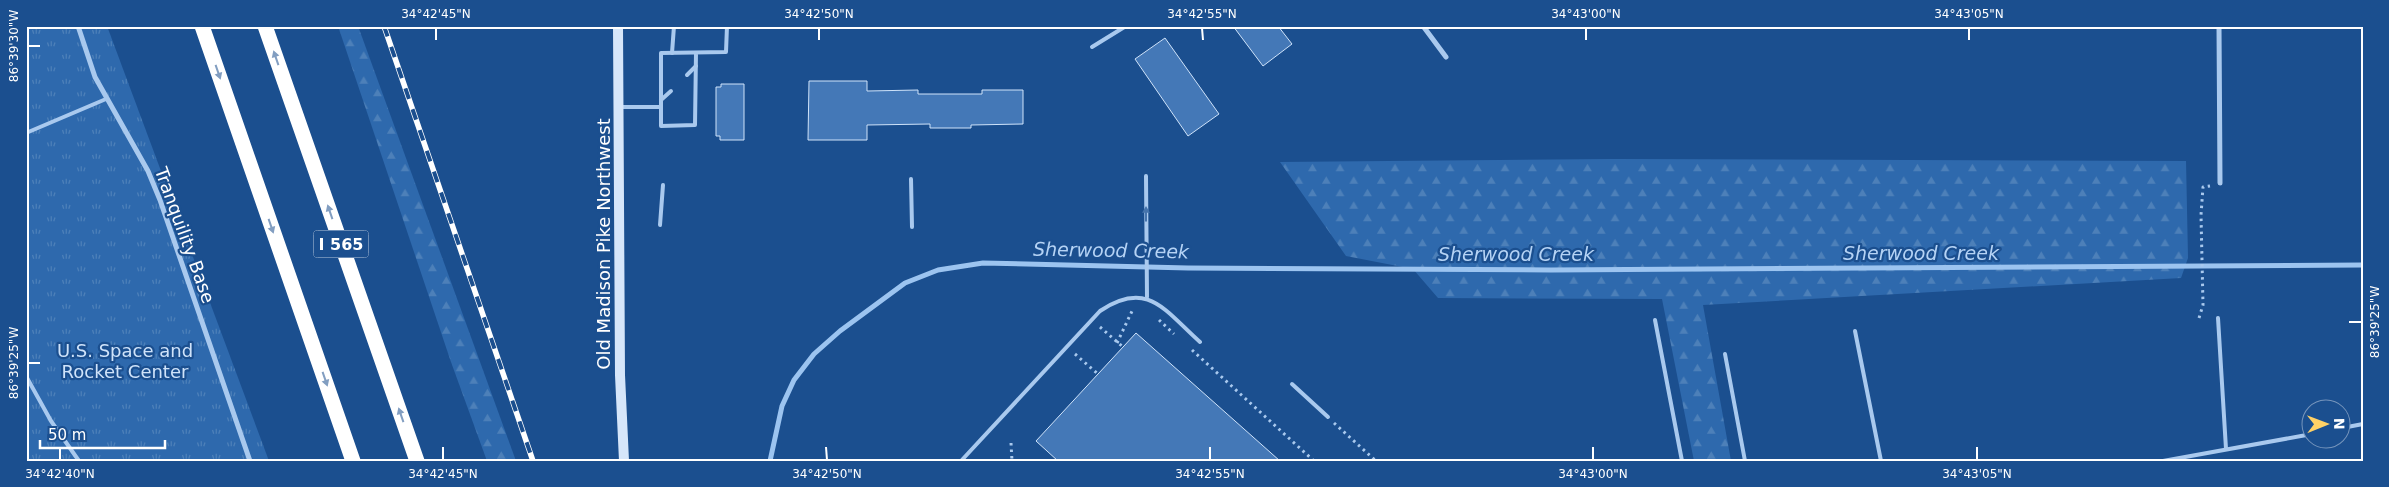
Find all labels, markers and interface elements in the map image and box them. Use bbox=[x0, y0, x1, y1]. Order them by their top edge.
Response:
text: 34°42'45"N bbox=[401, 7, 471, 21]
text: 34°42'50"N bbox=[784, 7, 854, 21]
text: 34°42'55"N bbox=[1167, 7, 1237, 21]
text: 34°43'00"N bbox=[1551, 7, 1621, 21]
text: 34°43'05"N bbox=[1934, 7, 2004, 21]
text: 86°39'30"W bbox=[7, 10, 21, 82]
one-way arrow bbox=[272, 51, 279, 66]
one-way arrow bbox=[215, 65, 222, 80]
street label: Old Madison Pike Northwest bbox=[593, 118, 614, 370]
street label: Tranquility Base bbox=[150, 163, 219, 306]
one-way arrow bbox=[326, 204, 334, 219]
one-way arrow bbox=[1142, 205, 1150, 221]
one-way arrow bbox=[267, 219, 275, 234]
road number: I 565 bbox=[314, 230, 368, 258]
water label: Sherwood Creek bbox=[1033, 238, 1190, 262]
water label: Sherwood Creek bbox=[1843, 242, 2000, 264]
water label: Sherwood Creek bbox=[1438, 243, 1595, 265]
text: 86°39'25"W bbox=[2368, 286, 2382, 358]
text: 86°39'25"W bbox=[7, 327, 21, 399]
park label: U.S. Space and Rocket Center bbox=[57, 340, 193, 382]
one-way arrow bbox=[321, 372, 329, 387]
north arrow bbox=[2302, 400, 2352, 450]
one-way arrow bbox=[397, 407, 404, 422]
scale bar bbox=[40, 417, 165, 449]
text: N bbox=[2331, 418, 2347, 430]
text: 50 m bbox=[48, 426, 86, 444]
text: 34°42'40"N bbox=[25, 467, 95, 481]
text: 34°42'45"N bbox=[408, 467, 478, 481]
text: 34°42'50"N bbox=[792, 467, 862, 481]
text: 34°42'55"N bbox=[1175, 467, 1245, 481]
text: 34°43'00"N bbox=[1558, 467, 1628, 481]
text: 34°43'05"N bbox=[1942, 467, 2012, 481]

